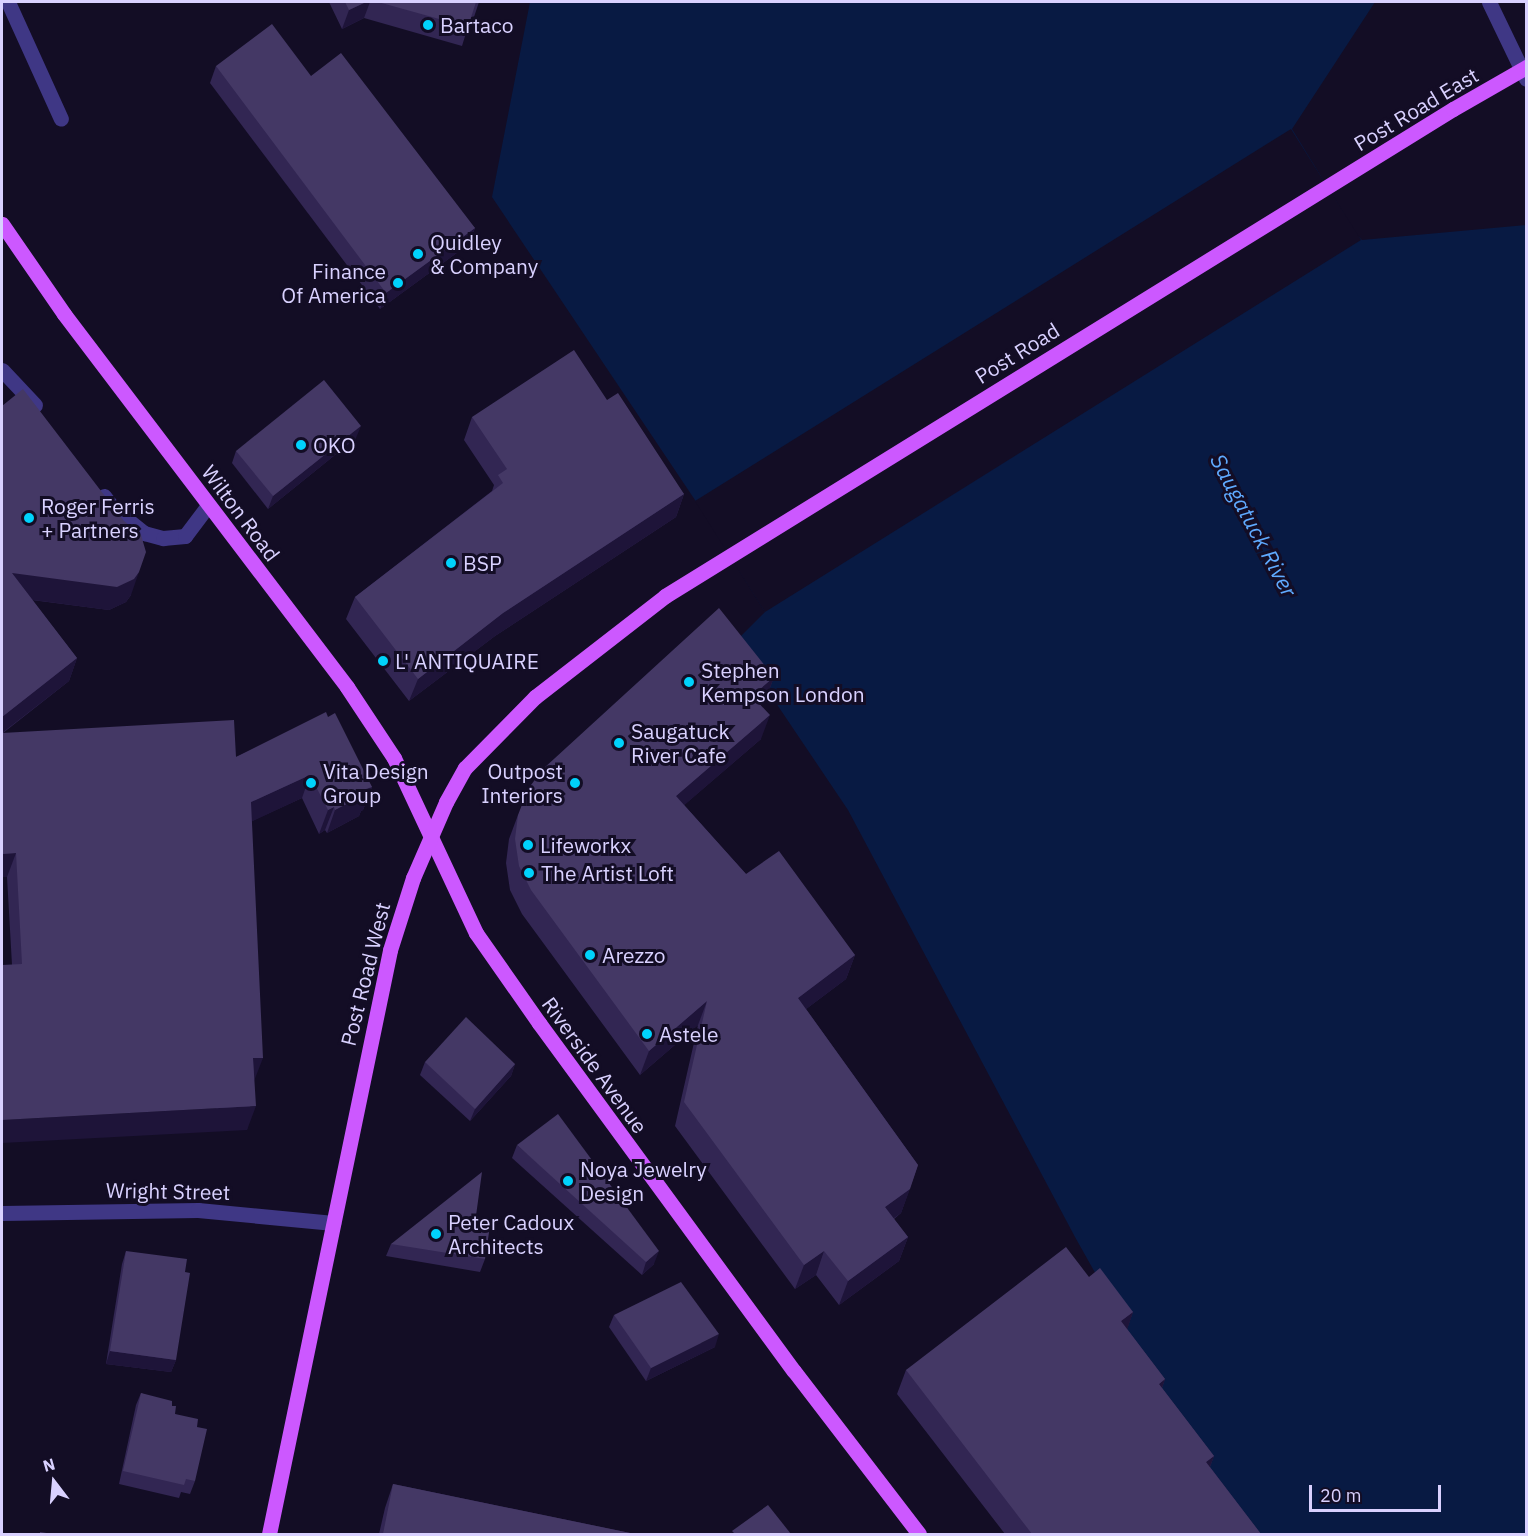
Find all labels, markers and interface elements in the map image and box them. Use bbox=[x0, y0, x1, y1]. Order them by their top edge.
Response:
place label: Bartaco bbox=[440, 12, 513, 38]
marker: Bartaco bbox=[421, 18, 435, 32]
street label: Post Road East bbox=[1349, 62, 1483, 156]
place label: Quidley & Company bbox=[430, 229, 538, 279]
marker: Quidley & Company bbox=[411, 247, 425, 261]
place label: Finance Of America bbox=[281, 258, 386, 308]
marker: Finance Of America bbox=[391, 276, 405, 290]
street label: Post Road bbox=[970, 317, 1064, 389]
place label: OKO bbox=[313, 432, 356, 458]
marker: OKO bbox=[294, 438, 308, 452]
water label: Saugatuck River bbox=[1205, 449, 1303, 601]
street label: Wilton Road bbox=[197, 460, 285, 566]
place label: Roger Ferris + Partners bbox=[41, 493, 155, 543]
marker: Roger Ferris + Partners bbox=[22, 511, 36, 525]
place label: BSP bbox=[463, 550, 502, 576]
marker: BSP bbox=[444, 556, 458, 570]
place label: L' ANTIQUAIRE bbox=[395, 648, 539, 674]
marker: L' ANTIQUAIRE bbox=[376, 654, 390, 668]
place label: Stephen Kempson London bbox=[701, 657, 865, 707]
marker: Stephen Kempson London bbox=[682, 675, 696, 689]
place label: Saugatuck River Cafe bbox=[631, 718, 730, 768]
marker: Saugatuck River Cafe bbox=[612, 736, 626, 750]
place label: Vita Design Group bbox=[323, 758, 429, 808]
place label: Outpost Interiors bbox=[481, 758, 563, 808]
marker: Vita Design Group bbox=[304, 776, 318, 790]
marker: Outpost Interiors bbox=[568, 776, 582, 790]
place label: Lifeworkx bbox=[540, 832, 631, 858]
marker: Lifeworkx bbox=[521, 838, 535, 852]
place label: The Artist Loft bbox=[541, 860, 674, 886]
marker: The Artist Loft bbox=[522, 866, 536, 880]
street label: Post Road West bbox=[335, 900, 395, 1048]
place label: Arezzo bbox=[602, 942, 666, 968]
marker: Arezzo bbox=[583, 948, 597, 962]
street label: Riverside Avenue bbox=[537, 992, 653, 1138]
place label: Astele bbox=[659, 1021, 719, 1047]
marker: Astele bbox=[640, 1027, 654, 1041]
place label: Noya Jewelry Design bbox=[580, 1156, 707, 1206]
marker: Noya Jewelry Design bbox=[561, 1174, 575, 1188]
street label: Wright Street bbox=[106, 1177, 230, 1205]
place label: Peter Cadoux Architects bbox=[448, 1209, 574, 1259]
marker: Peter Cadoux Architects bbox=[429, 1227, 443, 1241]
north arrow bbox=[24, 1452, 84, 1512]
text: N bbox=[41, 1453, 57, 1476]
scale bar bbox=[1312, 1473, 1444, 1511]
text: 20 m bbox=[1320, 1484, 1362, 1507]

